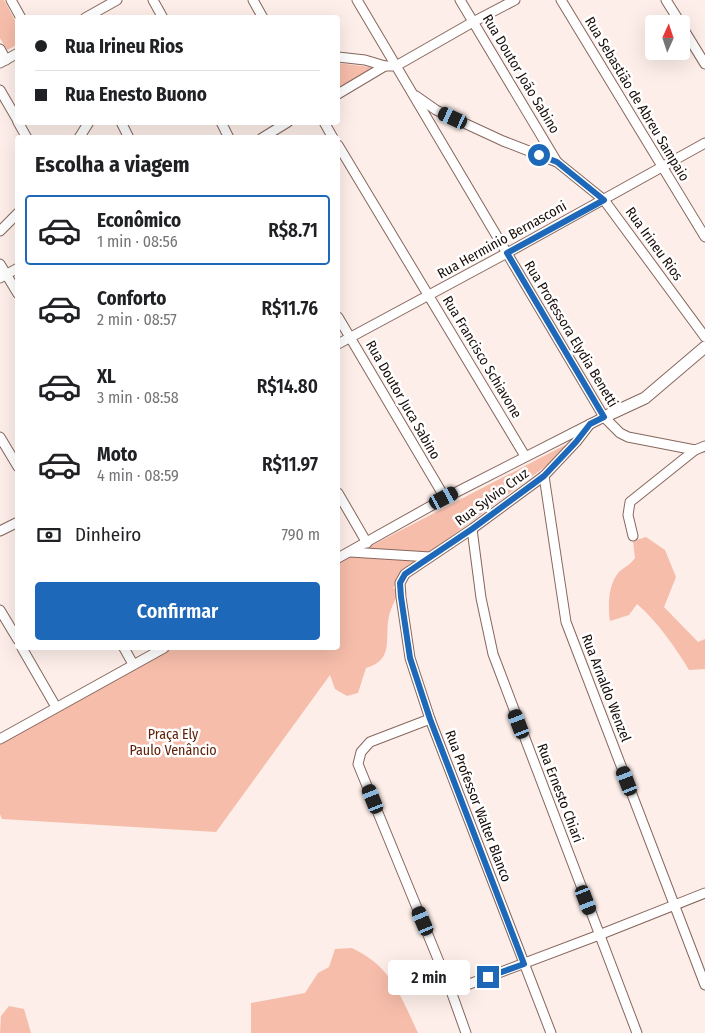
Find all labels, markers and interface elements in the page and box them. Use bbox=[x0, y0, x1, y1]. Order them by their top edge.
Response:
street label: Rua Doutor João Sabino bbox=[479, 11, 563, 137]
street label: Rua Sebastião de Abreu Sampaio bbox=[581, 14, 693, 184]
north arrow bbox=[645, 15, 690, 60]
map controls bbox=[645, 15, 690, 60]
text: Rua Irineu Rios bbox=[65, 35, 183, 58]
text: Rua Enesto Buono bbox=[65, 83, 207, 106]
car bbox=[436, 105, 469, 131]
route start bbox=[528, 144, 550, 166]
text: Escolha a viagem bbox=[35, 151, 190, 178]
street label: Rua Herminio Bernasconi bbox=[435, 197, 569, 283]
street label: Rua Irineu Rios bbox=[622, 204, 686, 284]
icon: car bbox=[37, 208, 82, 253]
text: Econômico bbox=[97, 209, 181, 232]
text: R$8.71 bbox=[268, 219, 318, 242]
text: 1 min · 08:56 bbox=[97, 232, 178, 251]
street label: Rua Professora Elydia Benetti bbox=[521, 258, 621, 410]
icon: car bbox=[37, 286, 82, 331]
text: Conforto bbox=[97, 287, 166, 310]
street label: Rua Francisco Schiavone bbox=[439, 293, 525, 421]
text: R$11.76 bbox=[262, 297, 318, 320]
text: 2 min · 08:57 bbox=[97, 310, 177, 329]
street label: Rua Doutor Juca Sabino bbox=[362, 338, 444, 462]
icon: car bbox=[37, 364, 82, 409]
text: XL bbox=[97, 365, 116, 388]
text: R$14.80 bbox=[257, 375, 318, 398]
text: 3 min · 08:58 bbox=[97, 388, 179, 407]
icon: car bbox=[37, 442, 82, 487]
text: Moto bbox=[97, 443, 137, 466]
text: R$11.97 bbox=[262, 453, 318, 476]
street label: Rua Sylvio Cruz bbox=[452, 464, 532, 529]
text: 4 min · 08:59 bbox=[97, 466, 179, 485]
car bbox=[427, 484, 460, 512]
icon: cash bbox=[35, 521, 63, 549]
text: Dinheiro bbox=[75, 523, 141, 546]
text: 790 m bbox=[282, 525, 320, 544]
button: Confirmar bbox=[35, 582, 320, 640]
street label: Rua Arnaldo Wenzel bbox=[578, 632, 634, 745]
car bbox=[506, 707, 531, 741]
park label: Praça Ely Paulo Venâncio bbox=[129, 726, 217, 759]
street label: Rua Professor Walter Blanco bbox=[441, 728, 515, 884]
street label: Rua Ernesto Chiari bbox=[533, 741, 587, 845]
car bbox=[614, 764, 639, 798]
car bbox=[360, 782, 385, 816]
car bbox=[573, 883, 598, 917]
car bbox=[410, 904, 435, 938]
callout: 2 min bbox=[388, 960, 470, 994]
route end bbox=[477, 966, 499, 988]
text: 2 min bbox=[411, 968, 447, 987]

